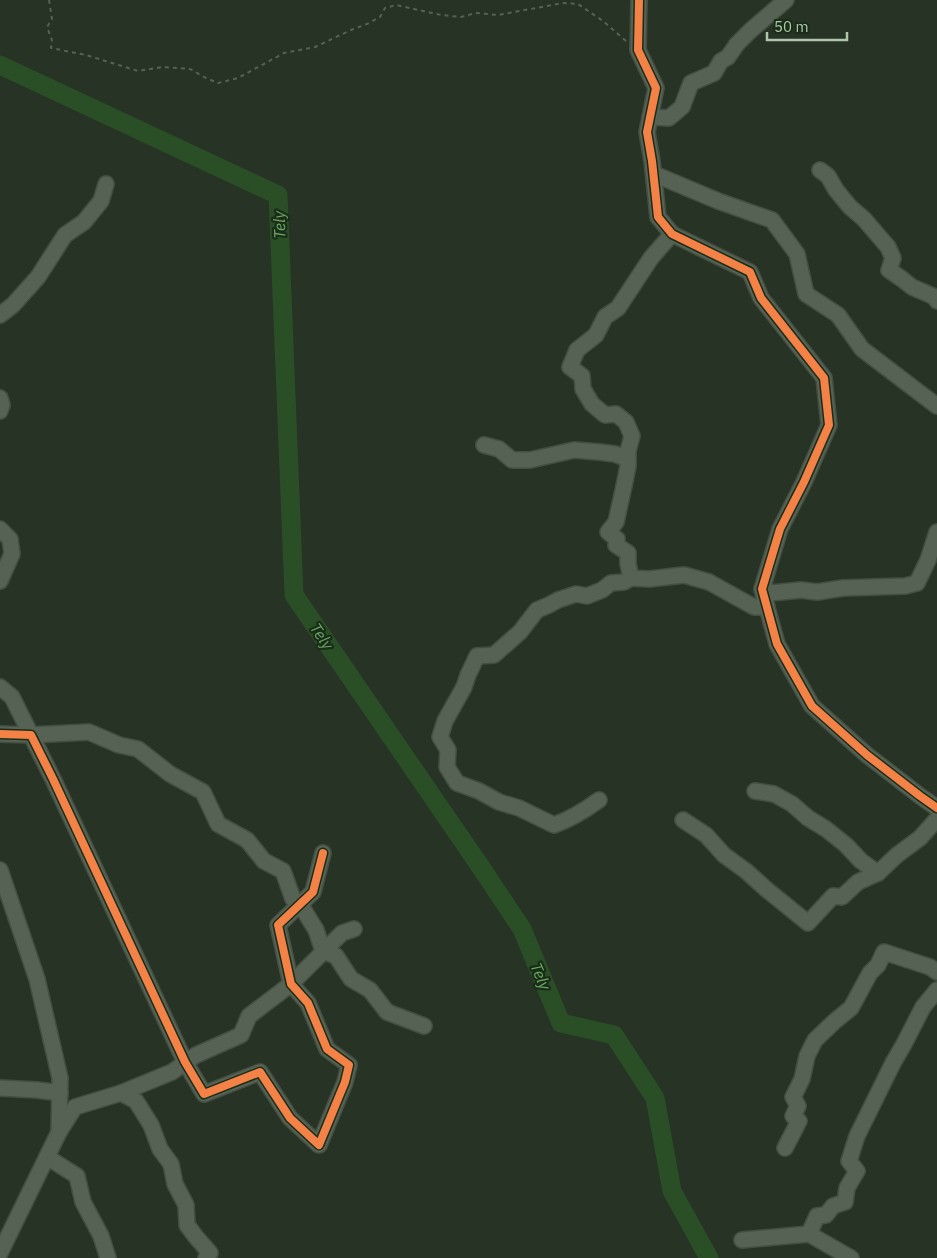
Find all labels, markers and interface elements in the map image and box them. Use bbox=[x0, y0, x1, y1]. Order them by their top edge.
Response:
scale bar bbox=[767, 10, 847, 42]
text: 50 m bbox=[774, 17, 809, 36]
water label: Tely bbox=[268, 209, 289, 239]
water label: Tely bbox=[306, 619, 339, 654]
water label: Tely bbox=[526, 959, 556, 994]

